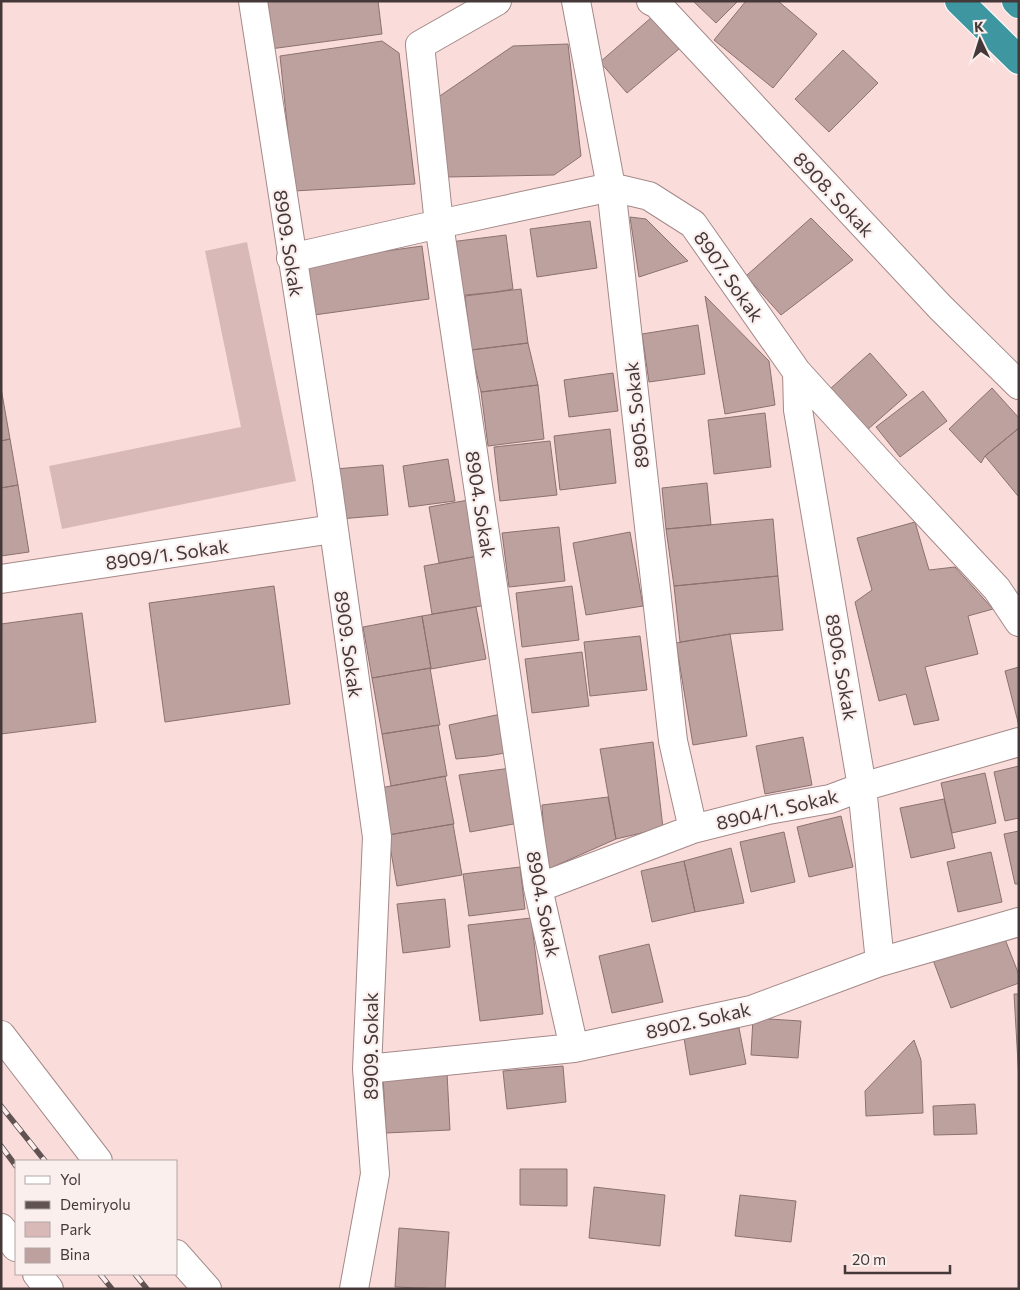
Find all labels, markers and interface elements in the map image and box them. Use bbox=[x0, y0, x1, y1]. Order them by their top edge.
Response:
north arrow bbox=[955, 15, 1005, 65]
text: K bbox=[974, 18, 985, 35]
street label: 8908. Sokak bbox=[789, 147, 879, 241]
street label: 8909. Sokak bbox=[269, 188, 309, 298]
street label: 8907. Sokak bbox=[689, 226, 769, 326]
street label: 8905. Sokak bbox=[619, 360, 653, 470]
street label: 8904. Sokak bbox=[461, 449, 501, 559]
street label: 8909/1. Sokak bbox=[104, 534, 230, 574]
street label: 8909. Sokak bbox=[330, 589, 368, 699]
street label: 8906. Sokak bbox=[821, 612, 863, 722]
street label: 8904/1. Sokak bbox=[714, 784, 840, 834]
street label: 8904. Sokak bbox=[522, 849, 566, 959]
street label: 8909. Sokak bbox=[359, 992, 382, 1100]
street label: 8902. Sokak bbox=[643, 997, 753, 1043]
legend bbox=[15, 1160, 178, 1275]
text: Yol bbox=[60, 1170, 81, 1188]
text: Demiryolu bbox=[60, 1195, 131, 1213]
text: Park bbox=[60, 1220, 91, 1238]
scale bar bbox=[845, 1242, 950, 1274]
text: Bina bbox=[60, 1245, 90, 1263]
text: 20 m bbox=[852, 1250, 886, 1268]

